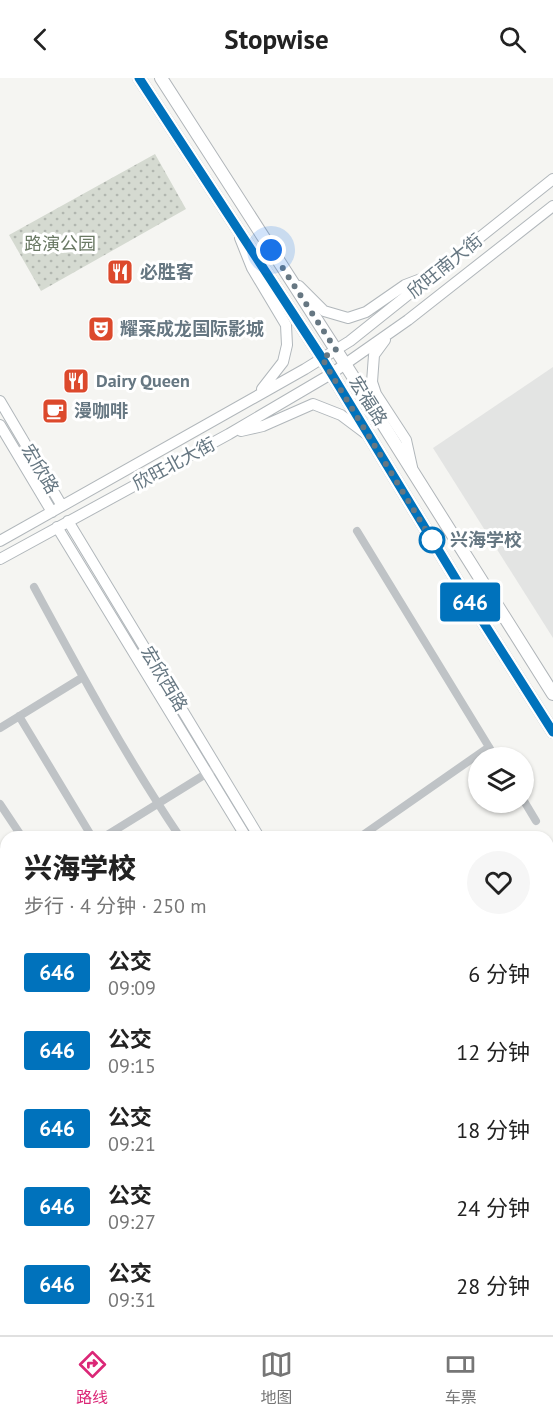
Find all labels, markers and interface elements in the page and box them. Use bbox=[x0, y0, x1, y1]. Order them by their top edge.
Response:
text: Stopwise bbox=[224, 22, 329, 56]
icon: back bbox=[24, 23, 57, 56]
icon: search bbox=[496, 23, 529, 56]
street label: 欣旺南大街 bbox=[402, 228, 487, 303]
park label: 路演公园 bbox=[24, 232, 96, 255]
your location bbox=[256, 235, 286, 265]
restaurant icon: 必胜客 bbox=[105, 257, 135, 287]
place label: 必胜客 bbox=[140, 260, 194, 283]
theatre icon: 耀莱成龙国际影城 bbox=[86, 314, 116, 344]
place label: 耀莱成龙国际影城 bbox=[120, 317, 264, 340]
restaurant icon: Dairy Queen bbox=[61, 366, 91, 396]
place label: Dairy Queen bbox=[96, 369, 190, 392]
street label: 宏福路 bbox=[344, 372, 392, 430]
cafe icon: 漫咖啡 bbox=[40, 396, 70, 426]
place label: 漫咖啡 bbox=[74, 399, 128, 422]
street label: 欣旺北大街 bbox=[129, 432, 219, 495]
street label: 宏欣路 bbox=[17, 440, 64, 498]
marker: 兴海学校 bbox=[419, 527, 445, 553]
place label: 兴海学校 bbox=[450, 528, 522, 551]
line badge: 646 bbox=[436, 582, 504, 622]
text: 646 bbox=[452, 589, 488, 616]
street label: 宏欣西路 bbox=[136, 642, 193, 716]
map controls bbox=[468, 747, 534, 813]
button: layers bbox=[468, 747, 534, 813]
text: 兴海学校 bbox=[24, 849, 136, 886]
button: heart bbox=[467, 851, 530, 914]
text: 步行 · 4 分钟 · 250 m bbox=[24, 893, 207, 919]
text: 公交 bbox=[108, 947, 152, 975]
text: 646 bbox=[39, 959, 75, 986]
text: 6 分钟 bbox=[468, 960, 530, 988]
text: 09:09 bbox=[108, 975, 156, 1001]
text: 公交 bbox=[108, 1025, 152, 1053]
text: 646 bbox=[39, 1037, 75, 1064]
text: 12 分钟 bbox=[456, 1038, 530, 1066]
text: 09:15 bbox=[108, 1053, 156, 1079]
text: 公交 bbox=[108, 1103, 152, 1131]
text: 646 bbox=[39, 1115, 75, 1142]
text: 18 分钟 bbox=[456, 1116, 530, 1144]
text: 09:21 bbox=[108, 1131, 156, 1157]
text: 公交 bbox=[108, 1181, 152, 1209]
text: 646 bbox=[39, 1193, 75, 1220]
text: 24 分钟 bbox=[456, 1194, 530, 1222]
text: 09:27 bbox=[108, 1209, 156, 1235]
text: 公交 bbox=[108, 1259, 152, 1287]
text: 646 bbox=[39, 1271, 75, 1298]
text: 28 分钟 bbox=[456, 1272, 530, 1300]
text: 09:31 bbox=[108, 1287, 156, 1313]
tab: 路线 bbox=[76, 1348, 109, 1408]
tab: 地图 bbox=[260, 1348, 293, 1408]
tab: 车票 bbox=[444, 1348, 477, 1408]

